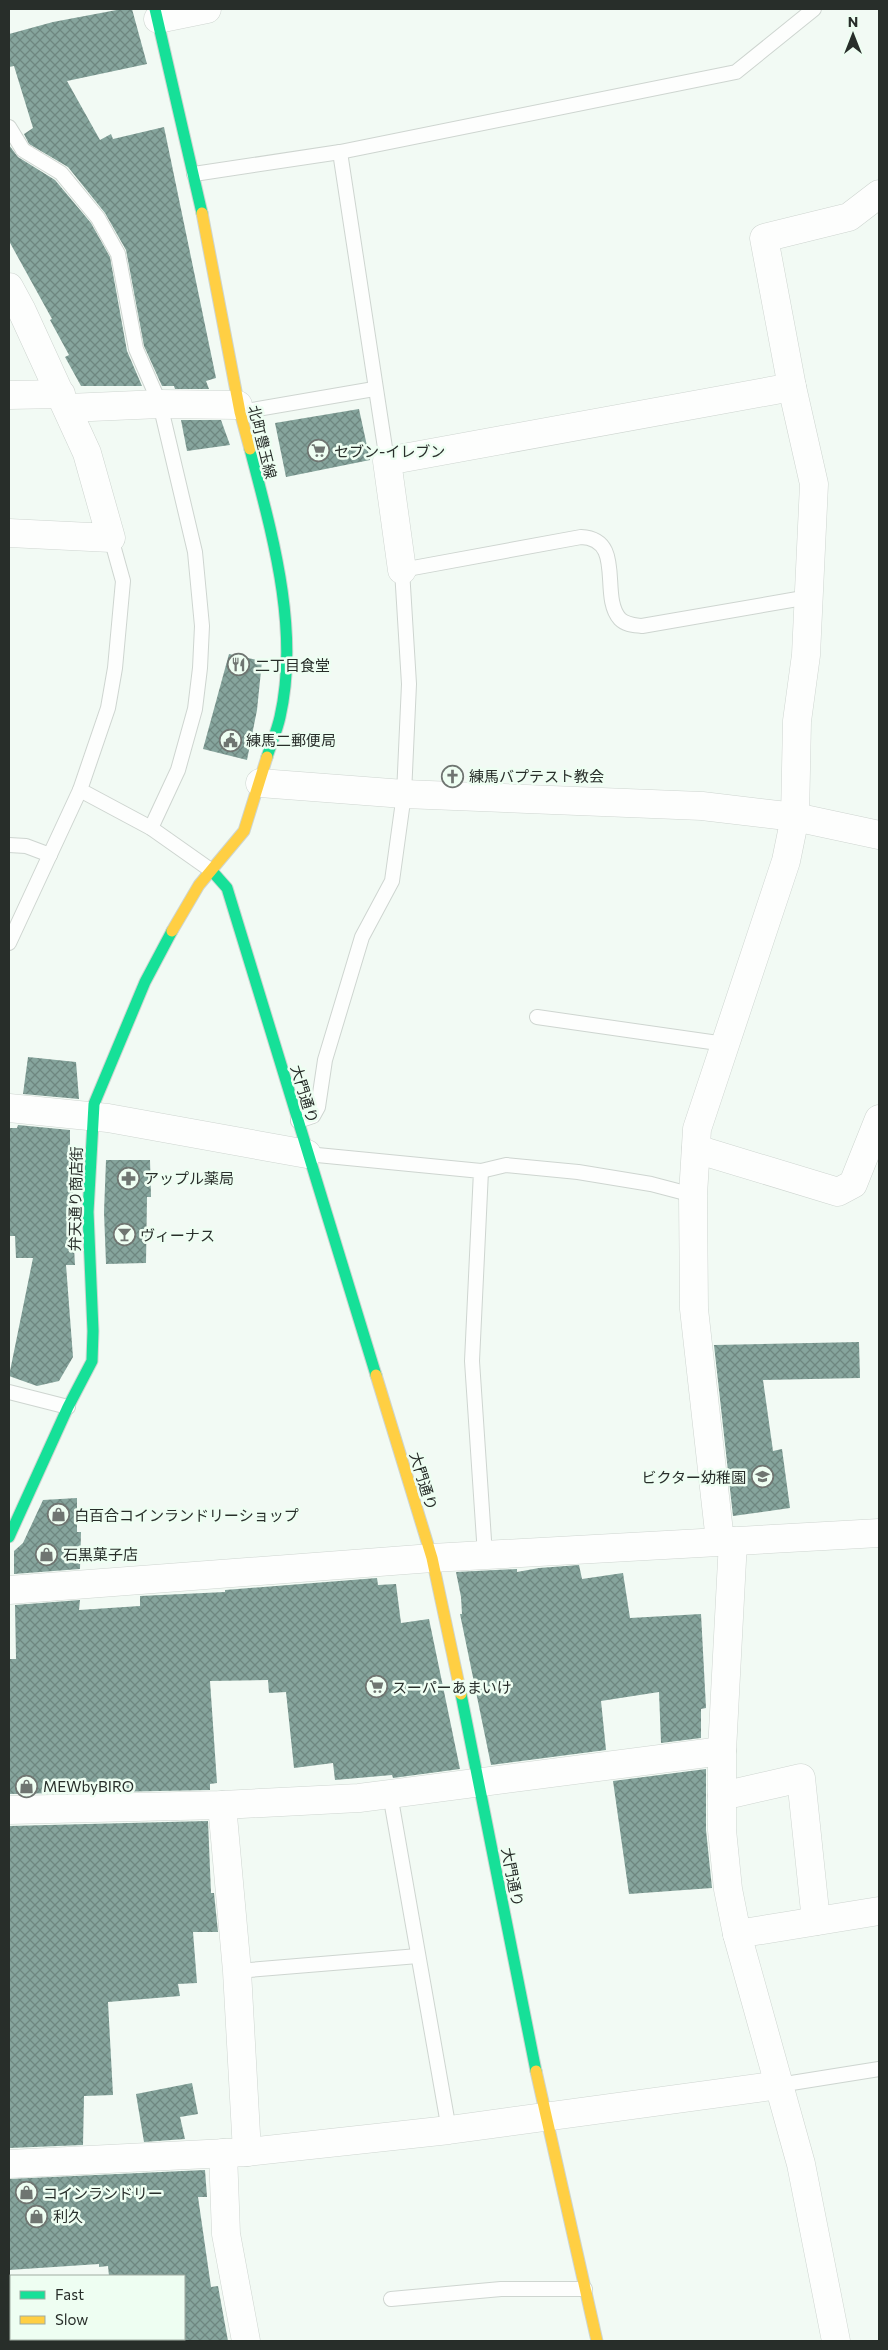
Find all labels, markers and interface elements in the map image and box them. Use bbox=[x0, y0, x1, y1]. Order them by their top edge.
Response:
north arrow bbox=[828, 10, 878, 60]
text: N bbox=[848, 13, 858, 30]
street label: 北町豊玉線 bbox=[245, 403, 281, 481]
supermarket icon: セブン-イレブン bbox=[306, 439, 330, 463]
place label: セブン-イレブン bbox=[334, 442, 445, 460]
restaurant icon: 二丁目食堂 bbox=[227, 653, 251, 677]
place label: 二丁目食堂 bbox=[255, 656, 330, 674]
public building icon: 練馬二郵便局 bbox=[218, 728, 242, 752]
place label: 練馬二郵便局 bbox=[246, 731, 336, 749]
church icon: 練馬バプテスト教会 bbox=[441, 764, 465, 788]
place label: 練馬バプテスト教会 bbox=[469, 767, 604, 785]
street label: 大門通り bbox=[288, 1063, 322, 1125]
street label: 弁天通り商店街 bbox=[65, 1146, 85, 1252]
pharmacy icon: アップル薬局 bbox=[116, 1166, 140, 1190]
place label: アップル薬局 bbox=[144, 1169, 234, 1187]
bar icon: ヴィーナス bbox=[112, 1223, 136, 1247]
place label: ヴィーナス bbox=[140, 1226, 215, 1244]
street label: 大門通り bbox=[407, 1450, 441, 1512]
school or university icon: ビクター幼稚園 bbox=[750, 1465, 774, 1489]
place label: ビクター幼稚園 bbox=[642, 1468, 746, 1486]
shop icon: 白百合コインランドリーショップ bbox=[46, 1503, 70, 1527]
place label: 白百合コインランドリーショップ bbox=[74, 1506, 299, 1524]
shop icon: 石黒菓子店 bbox=[35, 1542, 59, 1566]
place label: 石黒菓子店 bbox=[63, 1545, 138, 1563]
supermarket icon: スーパーあまいけ bbox=[364, 1675, 388, 1699]
place label: スーパーあまいけ bbox=[392, 1678, 512, 1696]
shop icon: MEWbyBIRO bbox=[15, 1774, 39, 1798]
place label: MEWbyBIRO bbox=[43, 1777, 134, 1795]
street label: 大門通り bbox=[498, 1846, 528, 1908]
shop icon: コインランドリー bbox=[15, 2181, 39, 2205]
place label: コインランドリー bbox=[43, 2184, 163, 2202]
shop icon: 利久 bbox=[25, 2204, 49, 2228]
place label: 利久 bbox=[53, 2207, 83, 2225]
legend bbox=[10, 2275, 185, 2340]
text: Fast bbox=[55, 2285, 84, 2303]
text: Slow bbox=[55, 2310, 88, 2328]

